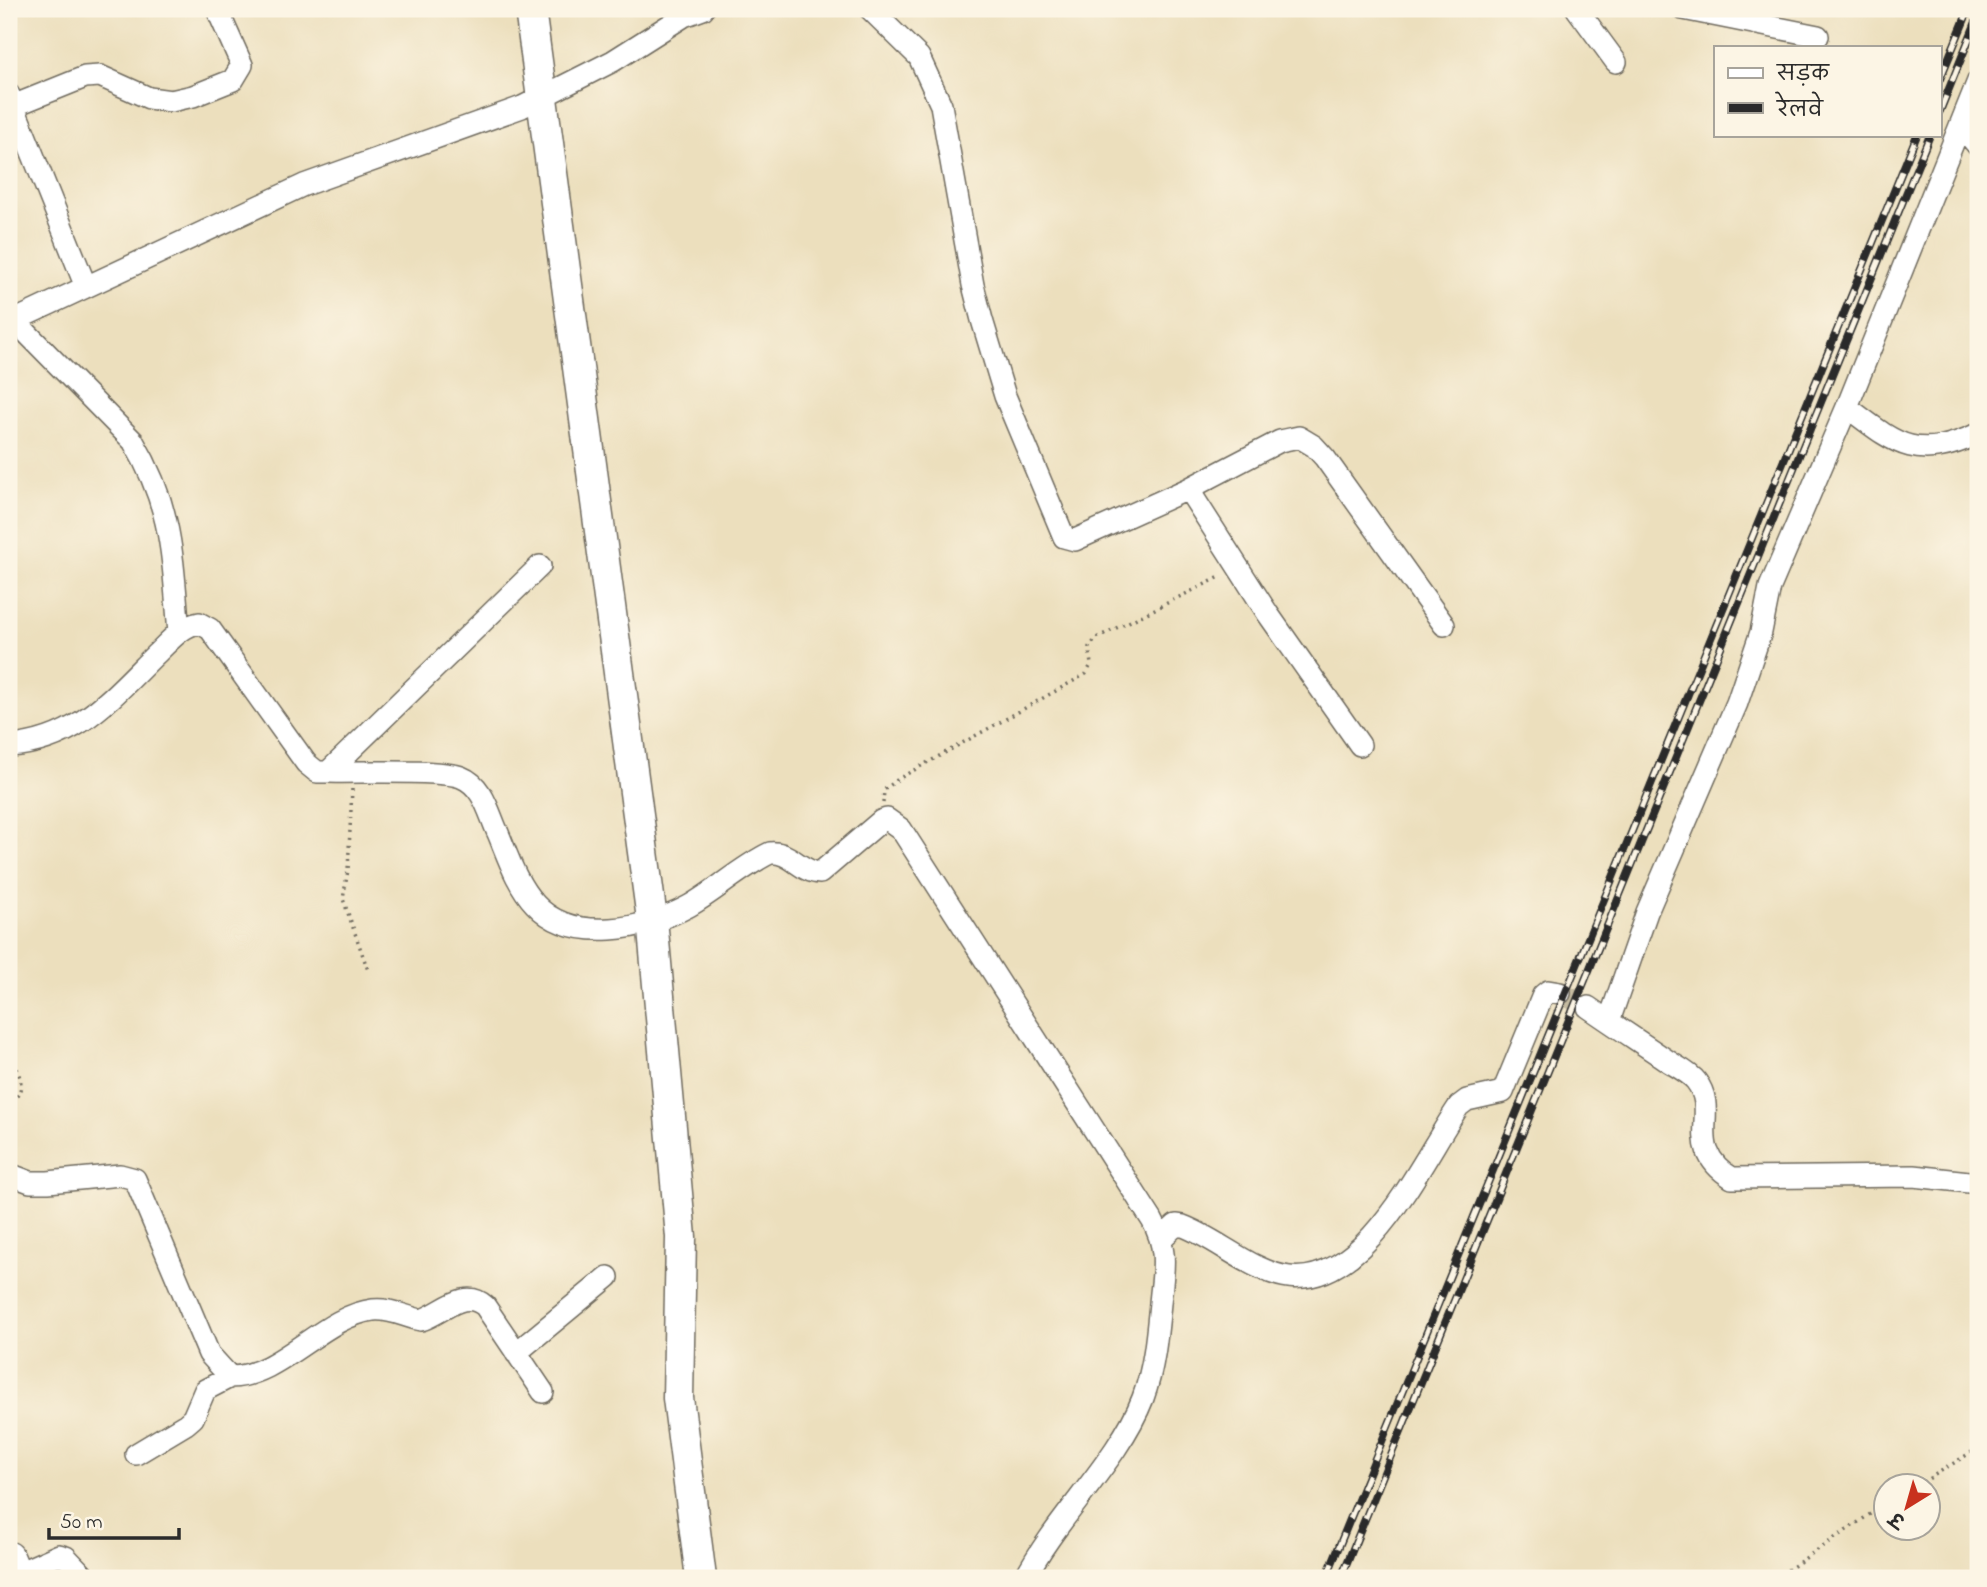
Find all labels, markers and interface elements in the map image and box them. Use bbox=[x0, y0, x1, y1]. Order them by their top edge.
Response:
legend bbox=[1714, 46, 1941, 136]
text: सड़क bbox=[1776, 60, 1830, 90]
text: रेलवे bbox=[1774, 91, 1824, 126]
north arrow bbox=[1871, 1472, 1941, 1542]
scale bar bbox=[49, 1496, 178, 1540]
text: उ bbox=[1883, 1503, 1913, 1534]
text: 50 m bbox=[60, 1508, 103, 1538]

